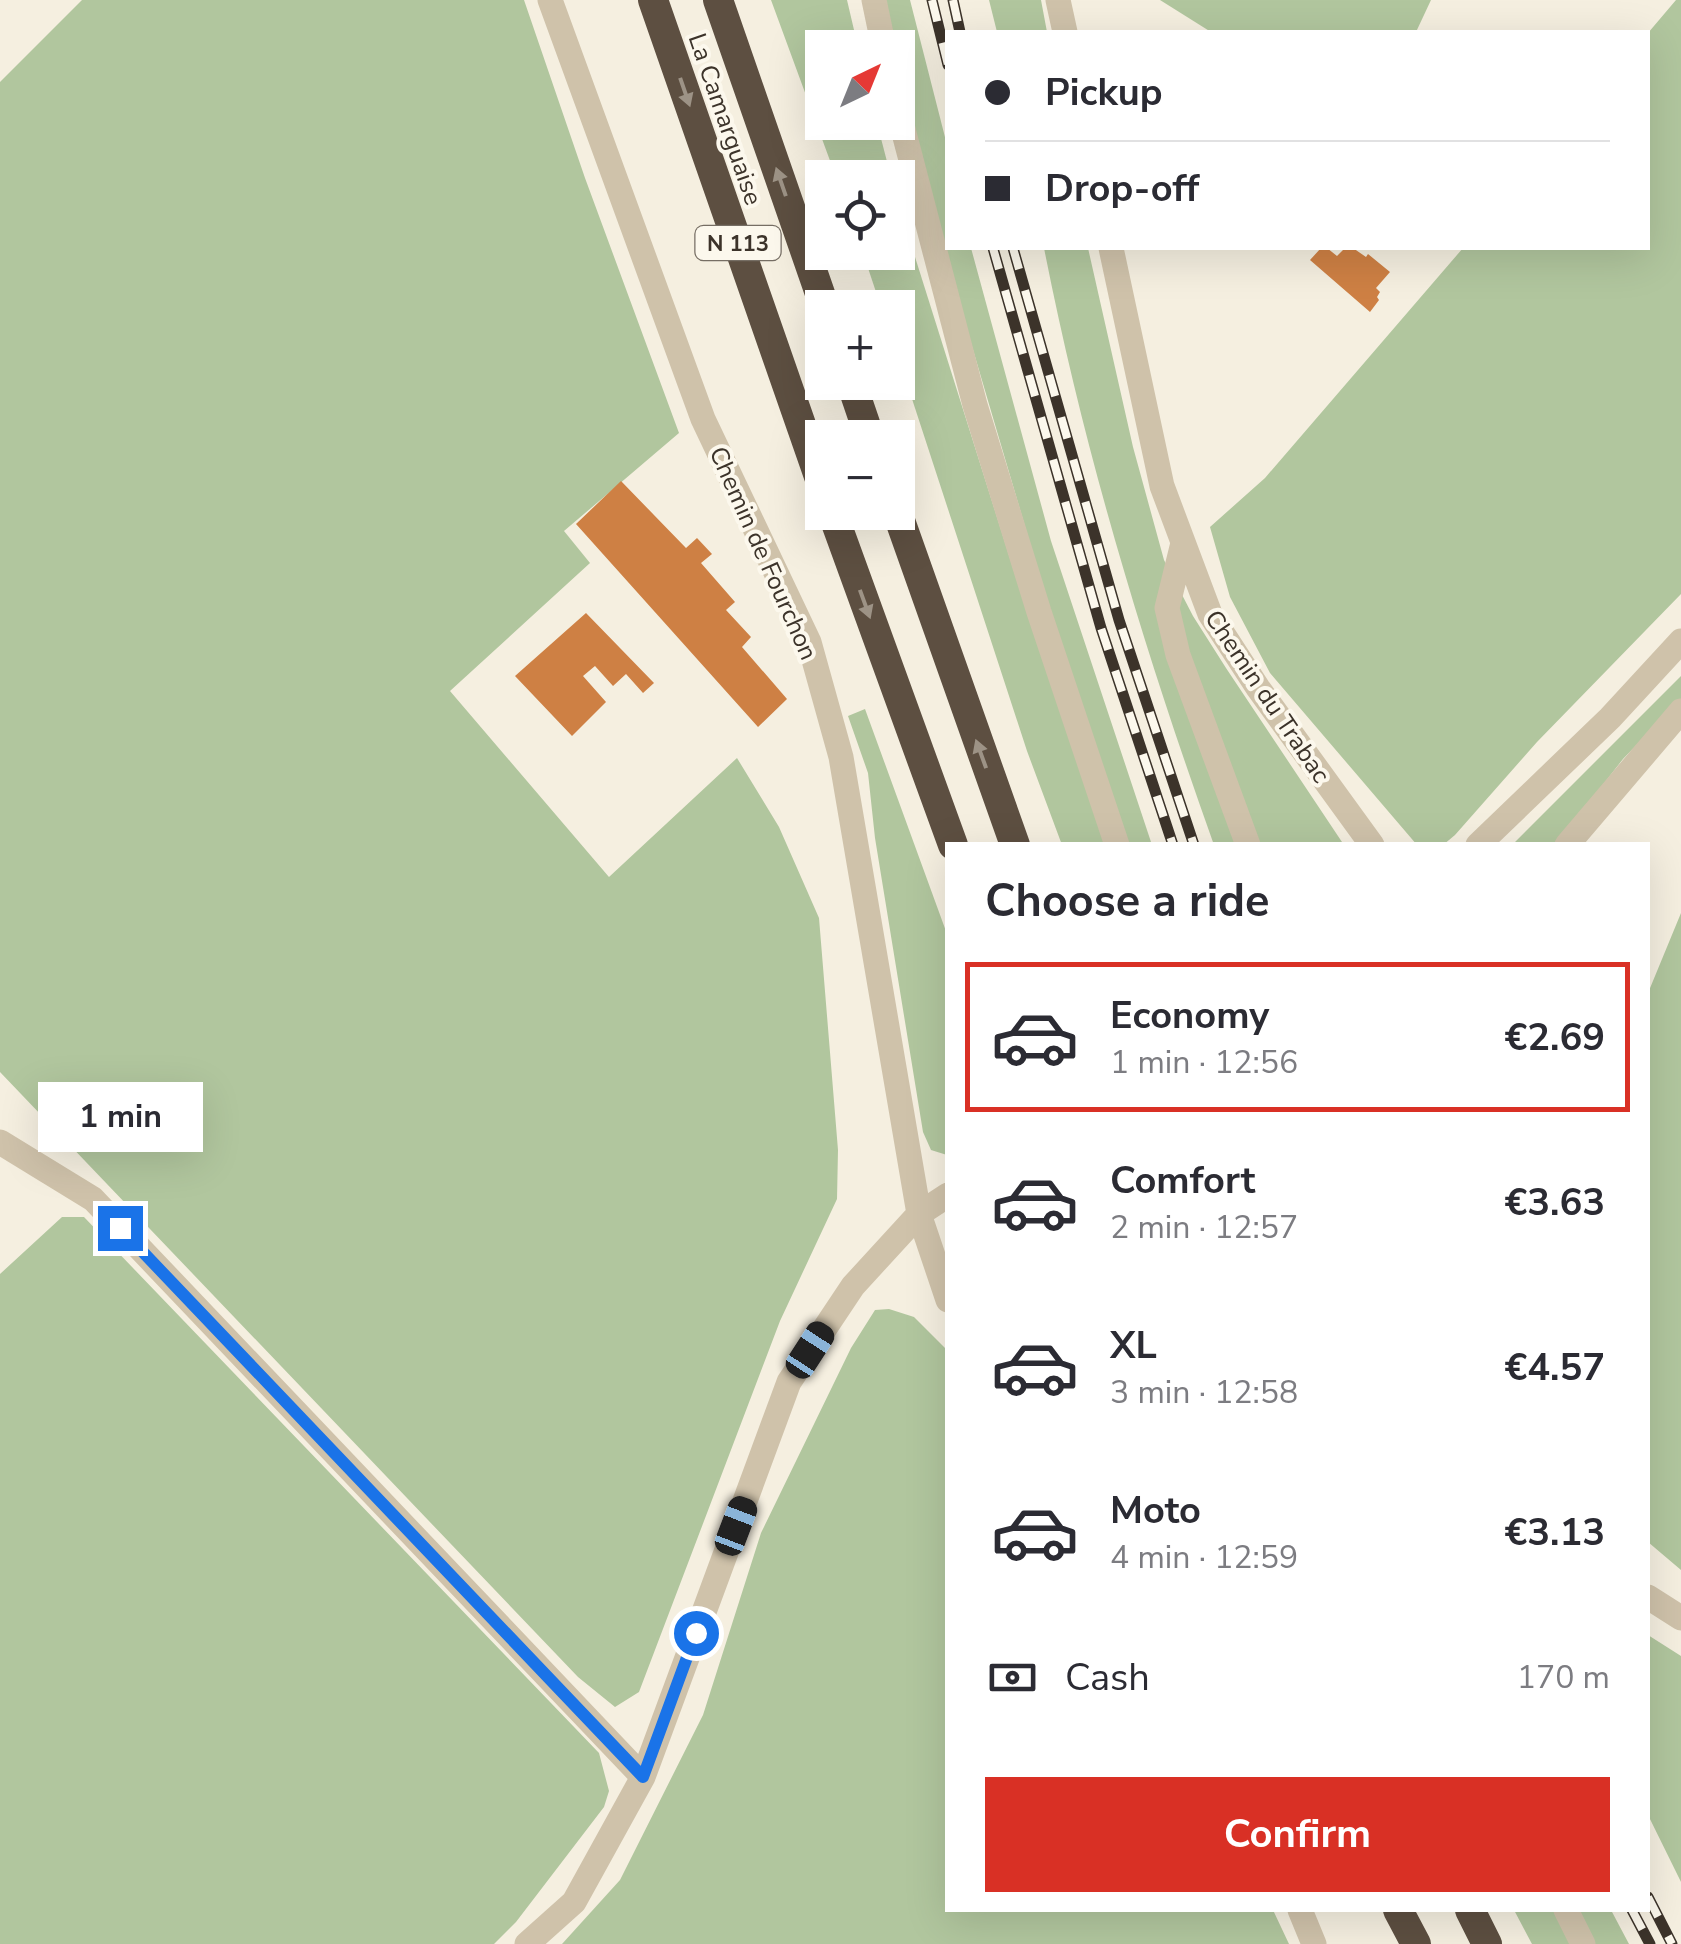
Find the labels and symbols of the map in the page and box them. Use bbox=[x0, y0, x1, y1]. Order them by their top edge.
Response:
street label: La Camarguaise bbox=[680, 29, 770, 210]
north arrow bbox=[805, 30, 915, 140]
one-way arrow bbox=[678, 78, 693, 108]
one-way arrow bbox=[773, 167, 788, 197]
road number: N 113 bbox=[696, 226, 780, 260]
street label: Chemin de Fourchon bbox=[701, 441, 825, 666]
one-way arrow bbox=[858, 590, 873, 620]
street label: Chemin du Trabac bbox=[1197, 603, 1338, 790]
one-way arrow bbox=[973, 738, 988, 768]
callout: 1 min bbox=[38, 1083, 202, 1153]
route end bbox=[98, 1206, 143, 1251]
car bbox=[781, 1317, 839, 1383]
car bbox=[711, 1493, 761, 1559]
route start bbox=[674, 1611, 719, 1656]

